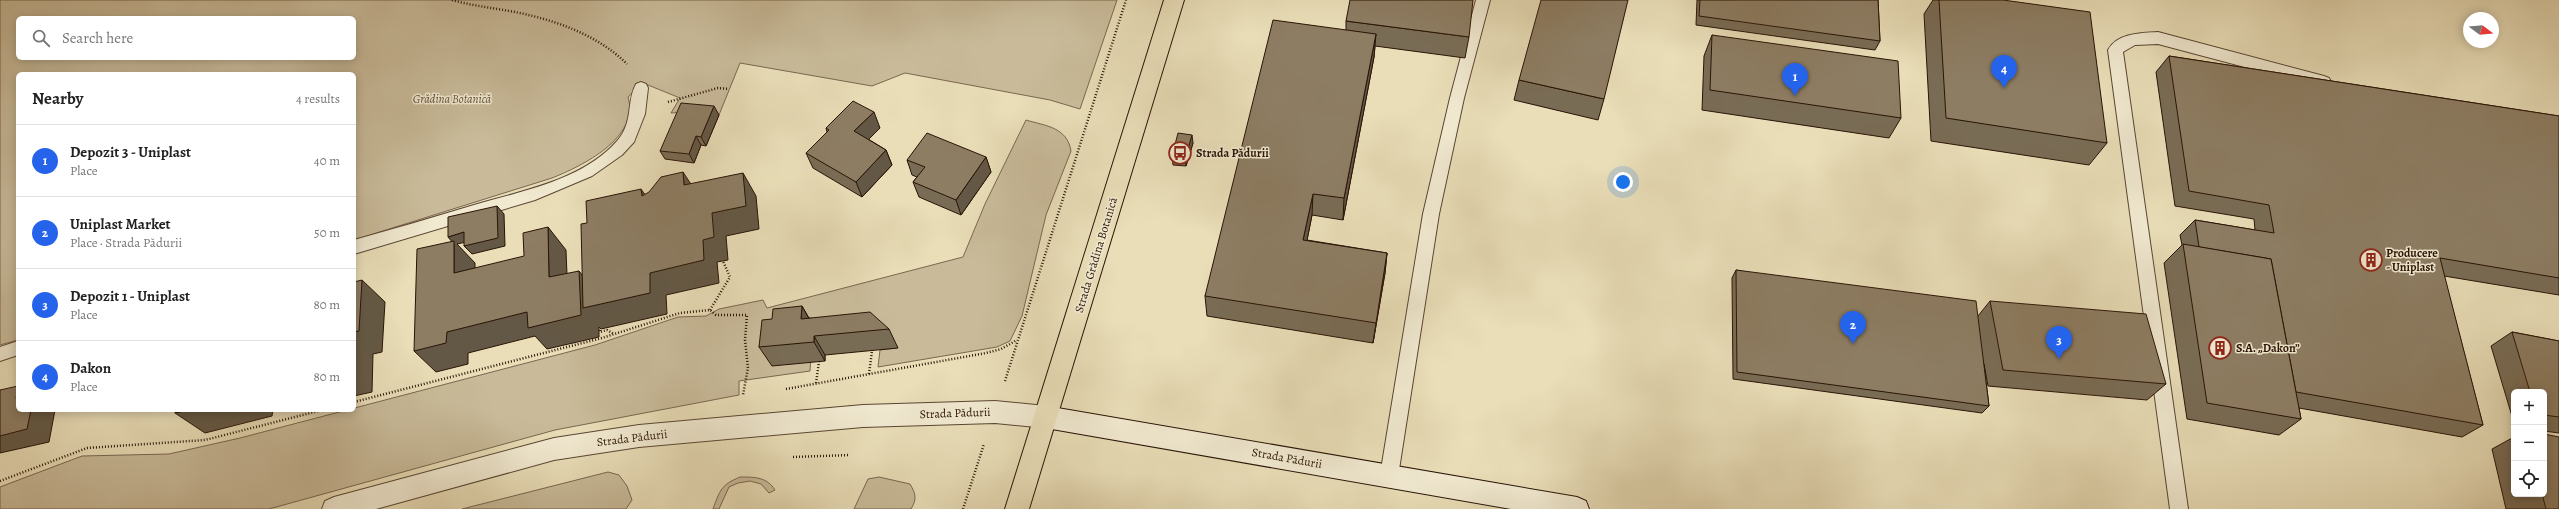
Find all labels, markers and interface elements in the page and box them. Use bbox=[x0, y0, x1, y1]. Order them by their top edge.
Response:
north arrow bbox=[2463, 12, 2499, 48]
search box bbox=[16, 16, 356, 60]
icon: search bbox=[30, 27, 52, 49]
text: Search here bbox=[62, 28, 133, 48]
pin: 4 bbox=[1991, 55, 2017, 88]
pin: 1 bbox=[1782, 63, 1808, 96]
text: Nearby bbox=[32, 87, 83, 110]
text: 4 results bbox=[296, 90, 340, 107]
park label: Grădina Botanică bbox=[413, 91, 492, 107]
bus stop icon: Strada Pădurii bbox=[1167, 140, 1193, 166]
text: Depozit 3 - Uniplast bbox=[70, 142, 191, 162]
place label: Strada Pădurii bbox=[1196, 145, 1269, 161]
text: 1 bbox=[43, 152, 47, 169]
text: 40 m bbox=[314, 152, 340, 169]
text: Place bbox=[70, 162, 98, 179]
your location bbox=[1613, 172, 1633, 192]
street label: Strada Grădina Botanică bbox=[1071, 195, 1121, 315]
text: Uniplast Market bbox=[70, 214, 171, 234]
text: 2 bbox=[42, 224, 48, 241]
text: 50 m bbox=[314, 224, 340, 241]
text: Place · Strada Pădurii bbox=[70, 234, 182, 251]
place label: Producere - Uniplast bbox=[2386, 245, 2438, 275]
building icon: Producere - Uniplast bbox=[2358, 247, 2384, 273]
text: Depozit 1 - Uniplast bbox=[70, 286, 190, 306]
text: 3 bbox=[42, 296, 48, 313]
text: 80 m bbox=[313, 296, 340, 313]
text: Place bbox=[70, 306, 98, 323]
pin: 2 bbox=[1840, 311, 1866, 344]
pin: 3 bbox=[2046, 326, 2072, 359]
building icon: S.A. „Dakon” bbox=[2207, 335, 2233, 361]
place label: S.A. „Dakon” bbox=[2236, 340, 2300, 356]
text: Dakon bbox=[70, 358, 111, 378]
text: 4 bbox=[42, 368, 48, 385]
text: 80 m bbox=[313, 368, 340, 385]
text: Place bbox=[70, 378, 98, 395]
map controls bbox=[2511, 389, 2547, 497]
button: + bbox=[2511, 389, 2547, 425]
street label: Strada Pădurii bbox=[919, 404, 991, 422]
button: − bbox=[2511, 425, 2547, 461]
street label: Strada Pădurii bbox=[596, 426, 668, 450]
street label: Strada Pădurii bbox=[1251, 444, 1323, 472]
button: locate bbox=[2511, 461, 2547, 497]

